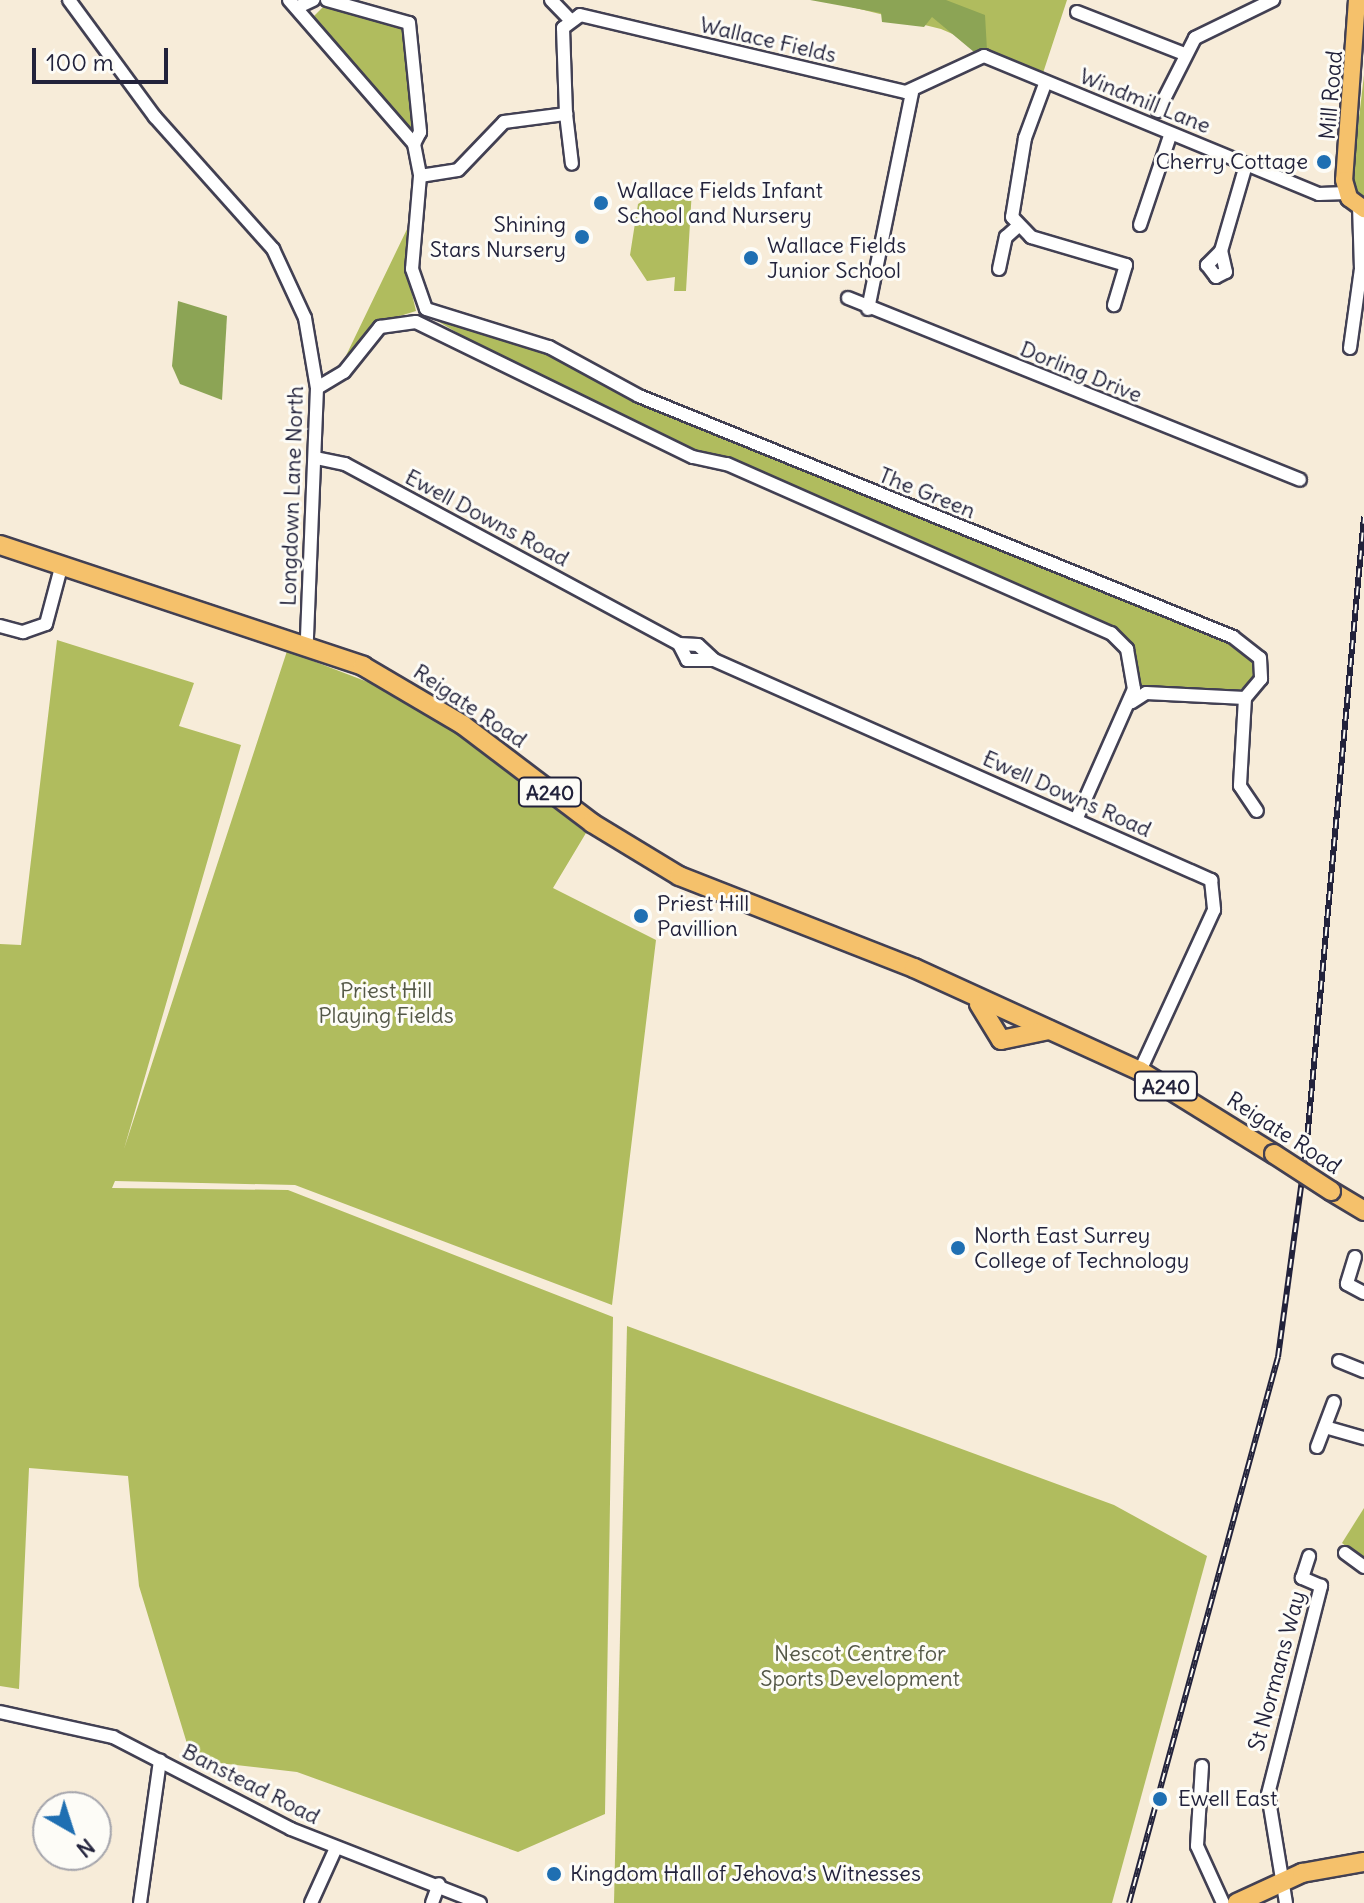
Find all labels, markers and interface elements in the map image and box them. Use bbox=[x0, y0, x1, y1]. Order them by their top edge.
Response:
street label: Wallace Fields bbox=[697, 11, 839, 69]
scale bar bbox=[36, 32, 172, 82]
text: 100 m bbox=[46, 47, 114, 77]
street label: Mill Road bbox=[1314, 49, 1348, 141]
street label: Windmill Lane bbox=[1076, 63, 1214, 139]
place label: Cherry Cottage bbox=[1155, 149, 1308, 175]
marker: Cherry Cottage bbox=[1315, 153, 1333, 171]
place label: Wallace Fields Infant School and Nursery bbox=[617, 177, 823, 228]
marker: Wallace Fields Infant School and Nursery bbox=[592, 194, 610, 212]
place label: Shining Stars Nursery bbox=[430, 211, 566, 262]
marker: Shining Stars Nursery bbox=[573, 228, 591, 246]
place label: Wallace Fields Junior School bbox=[767, 232, 906, 284]
marker: Wallace Fields Junior School bbox=[742, 249, 760, 267]
street label: Dorling Drive bbox=[1016, 336, 1146, 408]
street label: Longdown Lane North bbox=[275, 385, 309, 607]
street label: The Green bbox=[875, 462, 979, 524]
street label: Ewell Downs Road bbox=[401, 464, 573, 572]
street label: Reigate Road bbox=[408, 658, 532, 754]
street label: Ewell Downs Road bbox=[979, 745, 1155, 843]
road number: A240 bbox=[516, 776, 584, 808]
place label: Priest Hill Pavillion bbox=[657, 890, 749, 942]
marker: Priest Hill Pavillion bbox=[632, 907, 650, 925]
park label: Priest Hill Playing Fields bbox=[318, 977, 454, 1028]
road number: A240 bbox=[1132, 1070, 1200, 1102]
street label: Reigate Road bbox=[1222, 1086, 1346, 1180]
place label: North East Surrey College of Technology bbox=[974, 1222, 1189, 1274]
marker: North East Surrey College of Technology bbox=[949, 1239, 967, 1257]
street label: St Normans Way bbox=[1243, 1588, 1311, 1754]
park label: Nescot Centre for Sports Development bbox=[760, 1640, 960, 1692]
street label: Banstead Road bbox=[178, 1738, 324, 1830]
place label: Ewell East bbox=[1178, 1786, 1278, 1812]
marker: Ewell East bbox=[1149, 1788, 1171, 1810]
north arrow bbox=[32, 1791, 112, 1871]
text: N bbox=[71, 1832, 101, 1864]
place label: Kingdom Hall of Jehova's Witnesses bbox=[570, 1861, 921, 1887]
marker: Kingdom Hall of Jehova's Witnesses bbox=[545, 1865, 563, 1883]

